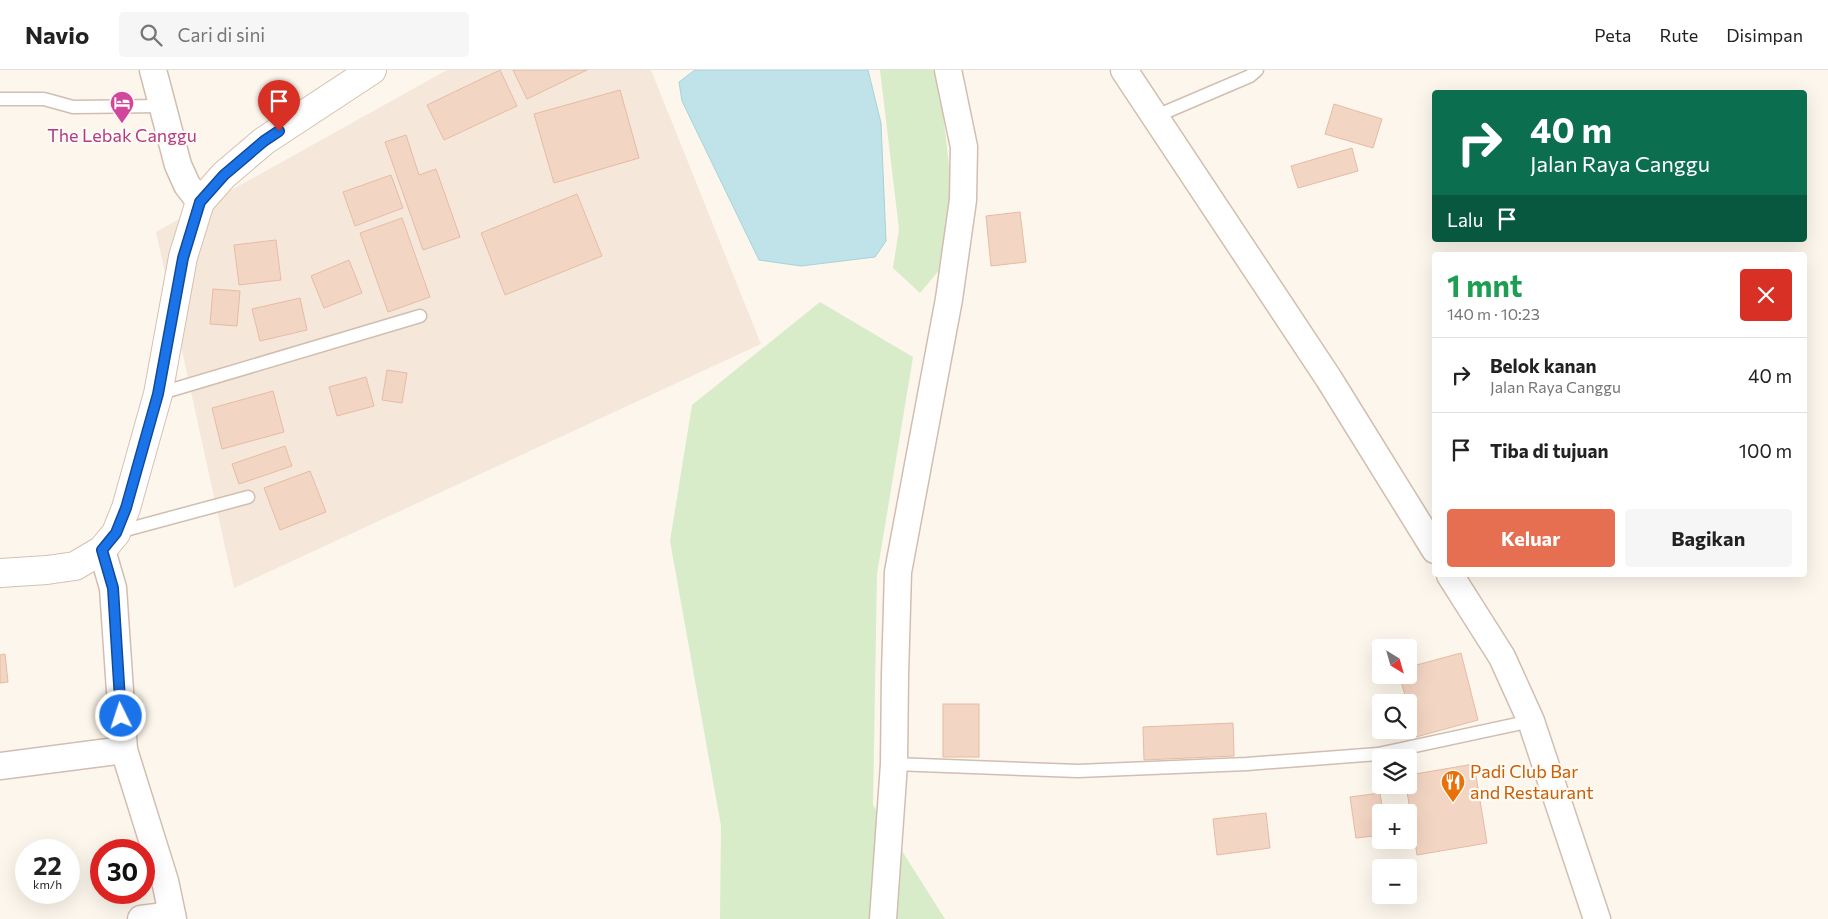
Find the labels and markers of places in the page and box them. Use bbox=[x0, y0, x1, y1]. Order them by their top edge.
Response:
pin bbox=[258, 80, 300, 131]
hotel icon: The Lebak Canggu bbox=[109, 90, 135, 124]
place label: The Lebak Canggu bbox=[47, 124, 197, 146]
place label: Padi Club Bar and Restaurant bbox=[1470, 760, 1594, 803]
restaurant icon: Padi Club Bar and Restaurant bbox=[1440, 769, 1466, 803]

